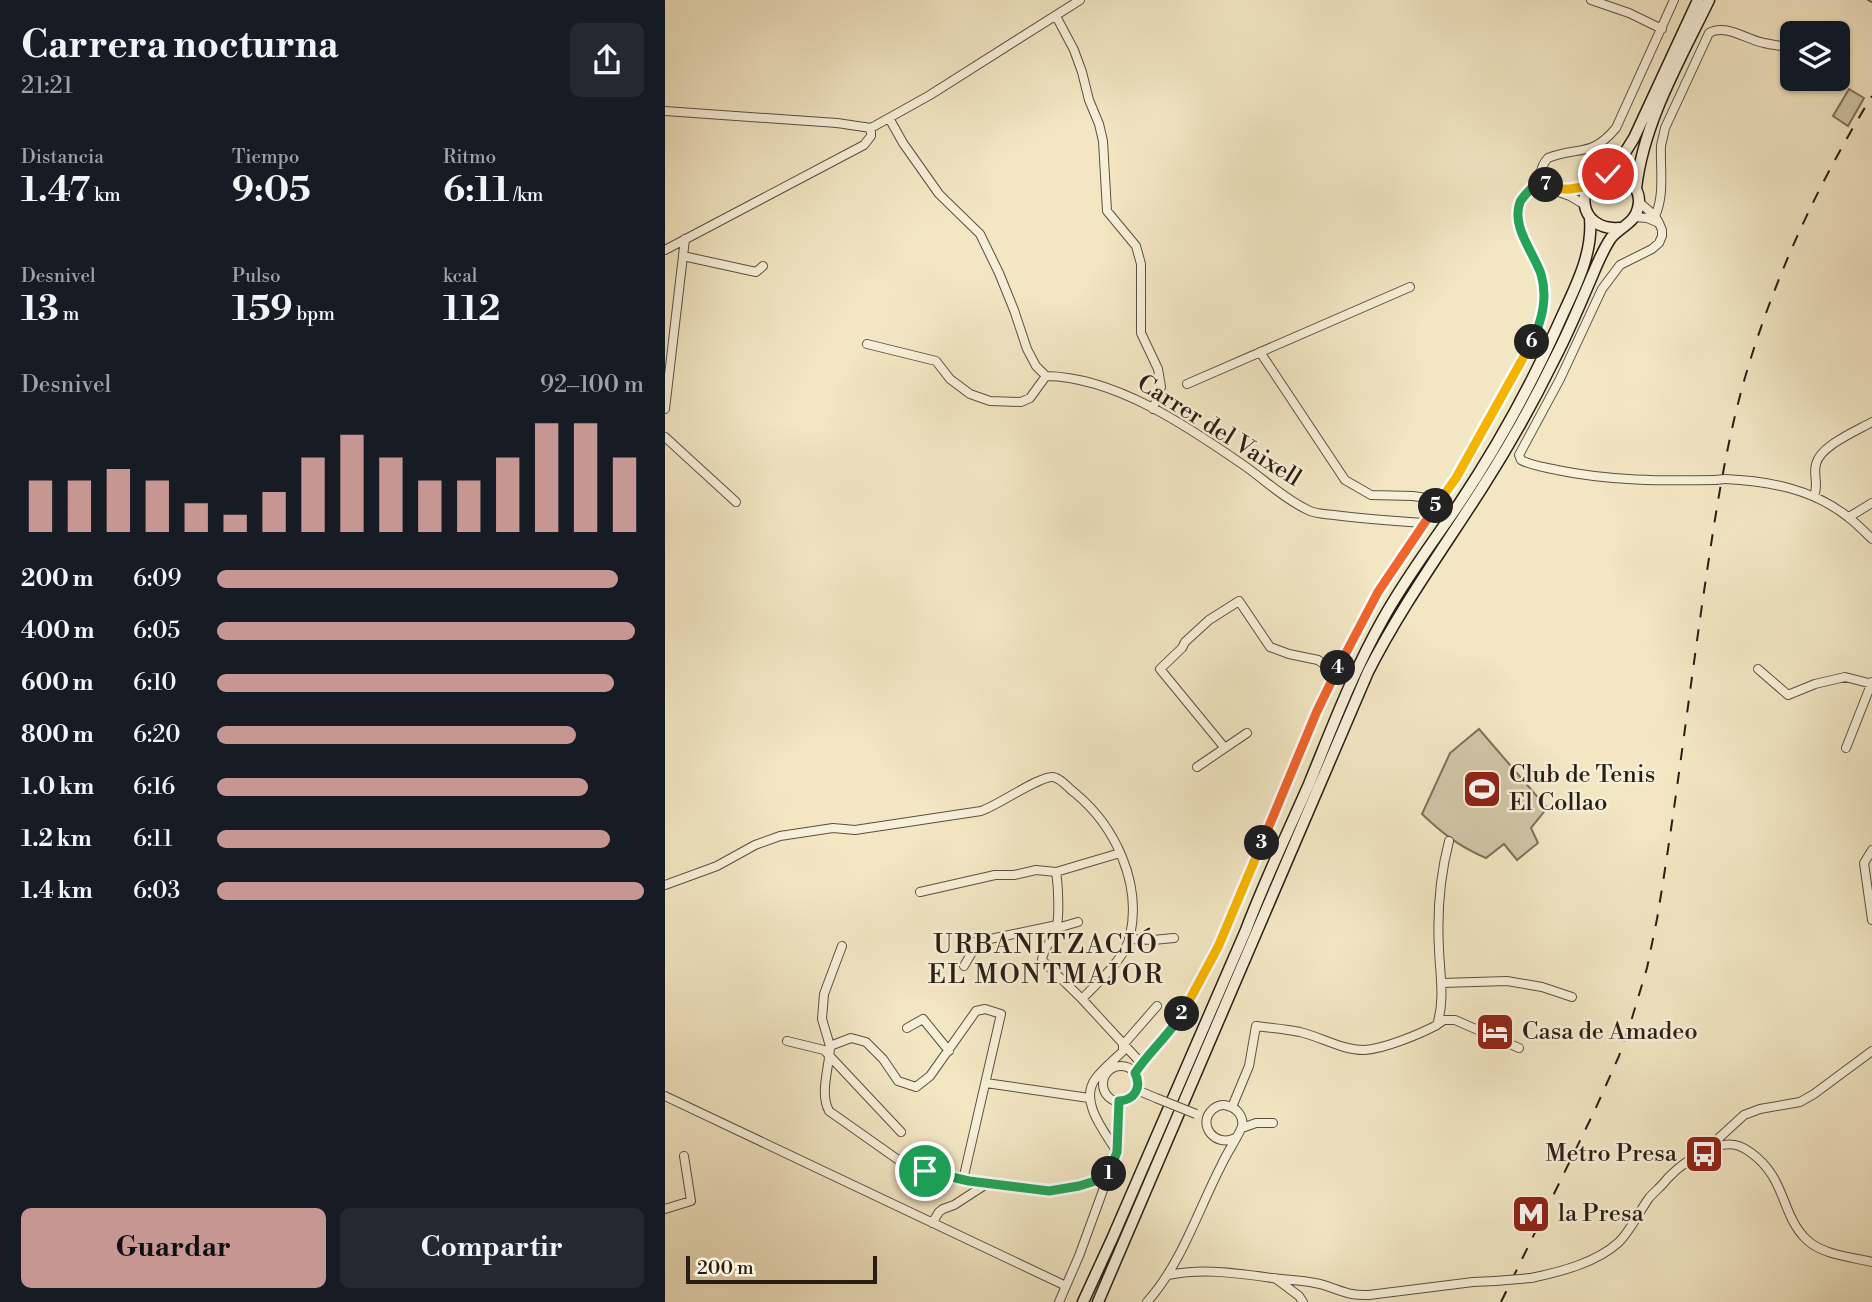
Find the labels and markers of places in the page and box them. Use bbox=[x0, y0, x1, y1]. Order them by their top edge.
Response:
pin bbox=[1578, 144, 1638, 204]
pin: 7 bbox=[1529, 168, 1563, 202]
pin: 6 bbox=[1515, 324, 1549, 360]
pin: 5 bbox=[1419, 489, 1453, 524]
pin: 4 bbox=[1321, 650, 1355, 686]
place label: Club de Tenis El Collao bbox=[1509, 760, 1655, 818]
sports icon: Club de Tenis El Collao bbox=[1461, 768, 1503, 810]
pin: 3 bbox=[1245, 826, 1279, 860]
pin: 2 bbox=[1165, 996, 1199, 1032]
hotel icon: Casa de Amadeo bbox=[1474, 1011, 1516, 1053]
place label: Casa de Amadeo bbox=[1522, 1017, 1698, 1047]
bus stop icon: Metro Presa bbox=[1683, 1133, 1725, 1175]
place label: Metro Presa bbox=[1545, 1139, 1678, 1169]
pin bbox=[895, 1141, 955, 1201]
pin: 1 bbox=[1091, 1156, 1127, 1192]
metro station icon: la Presa bbox=[1510, 1193, 1552, 1235]
place label: la Presa bbox=[1558, 1199, 1644, 1229]

